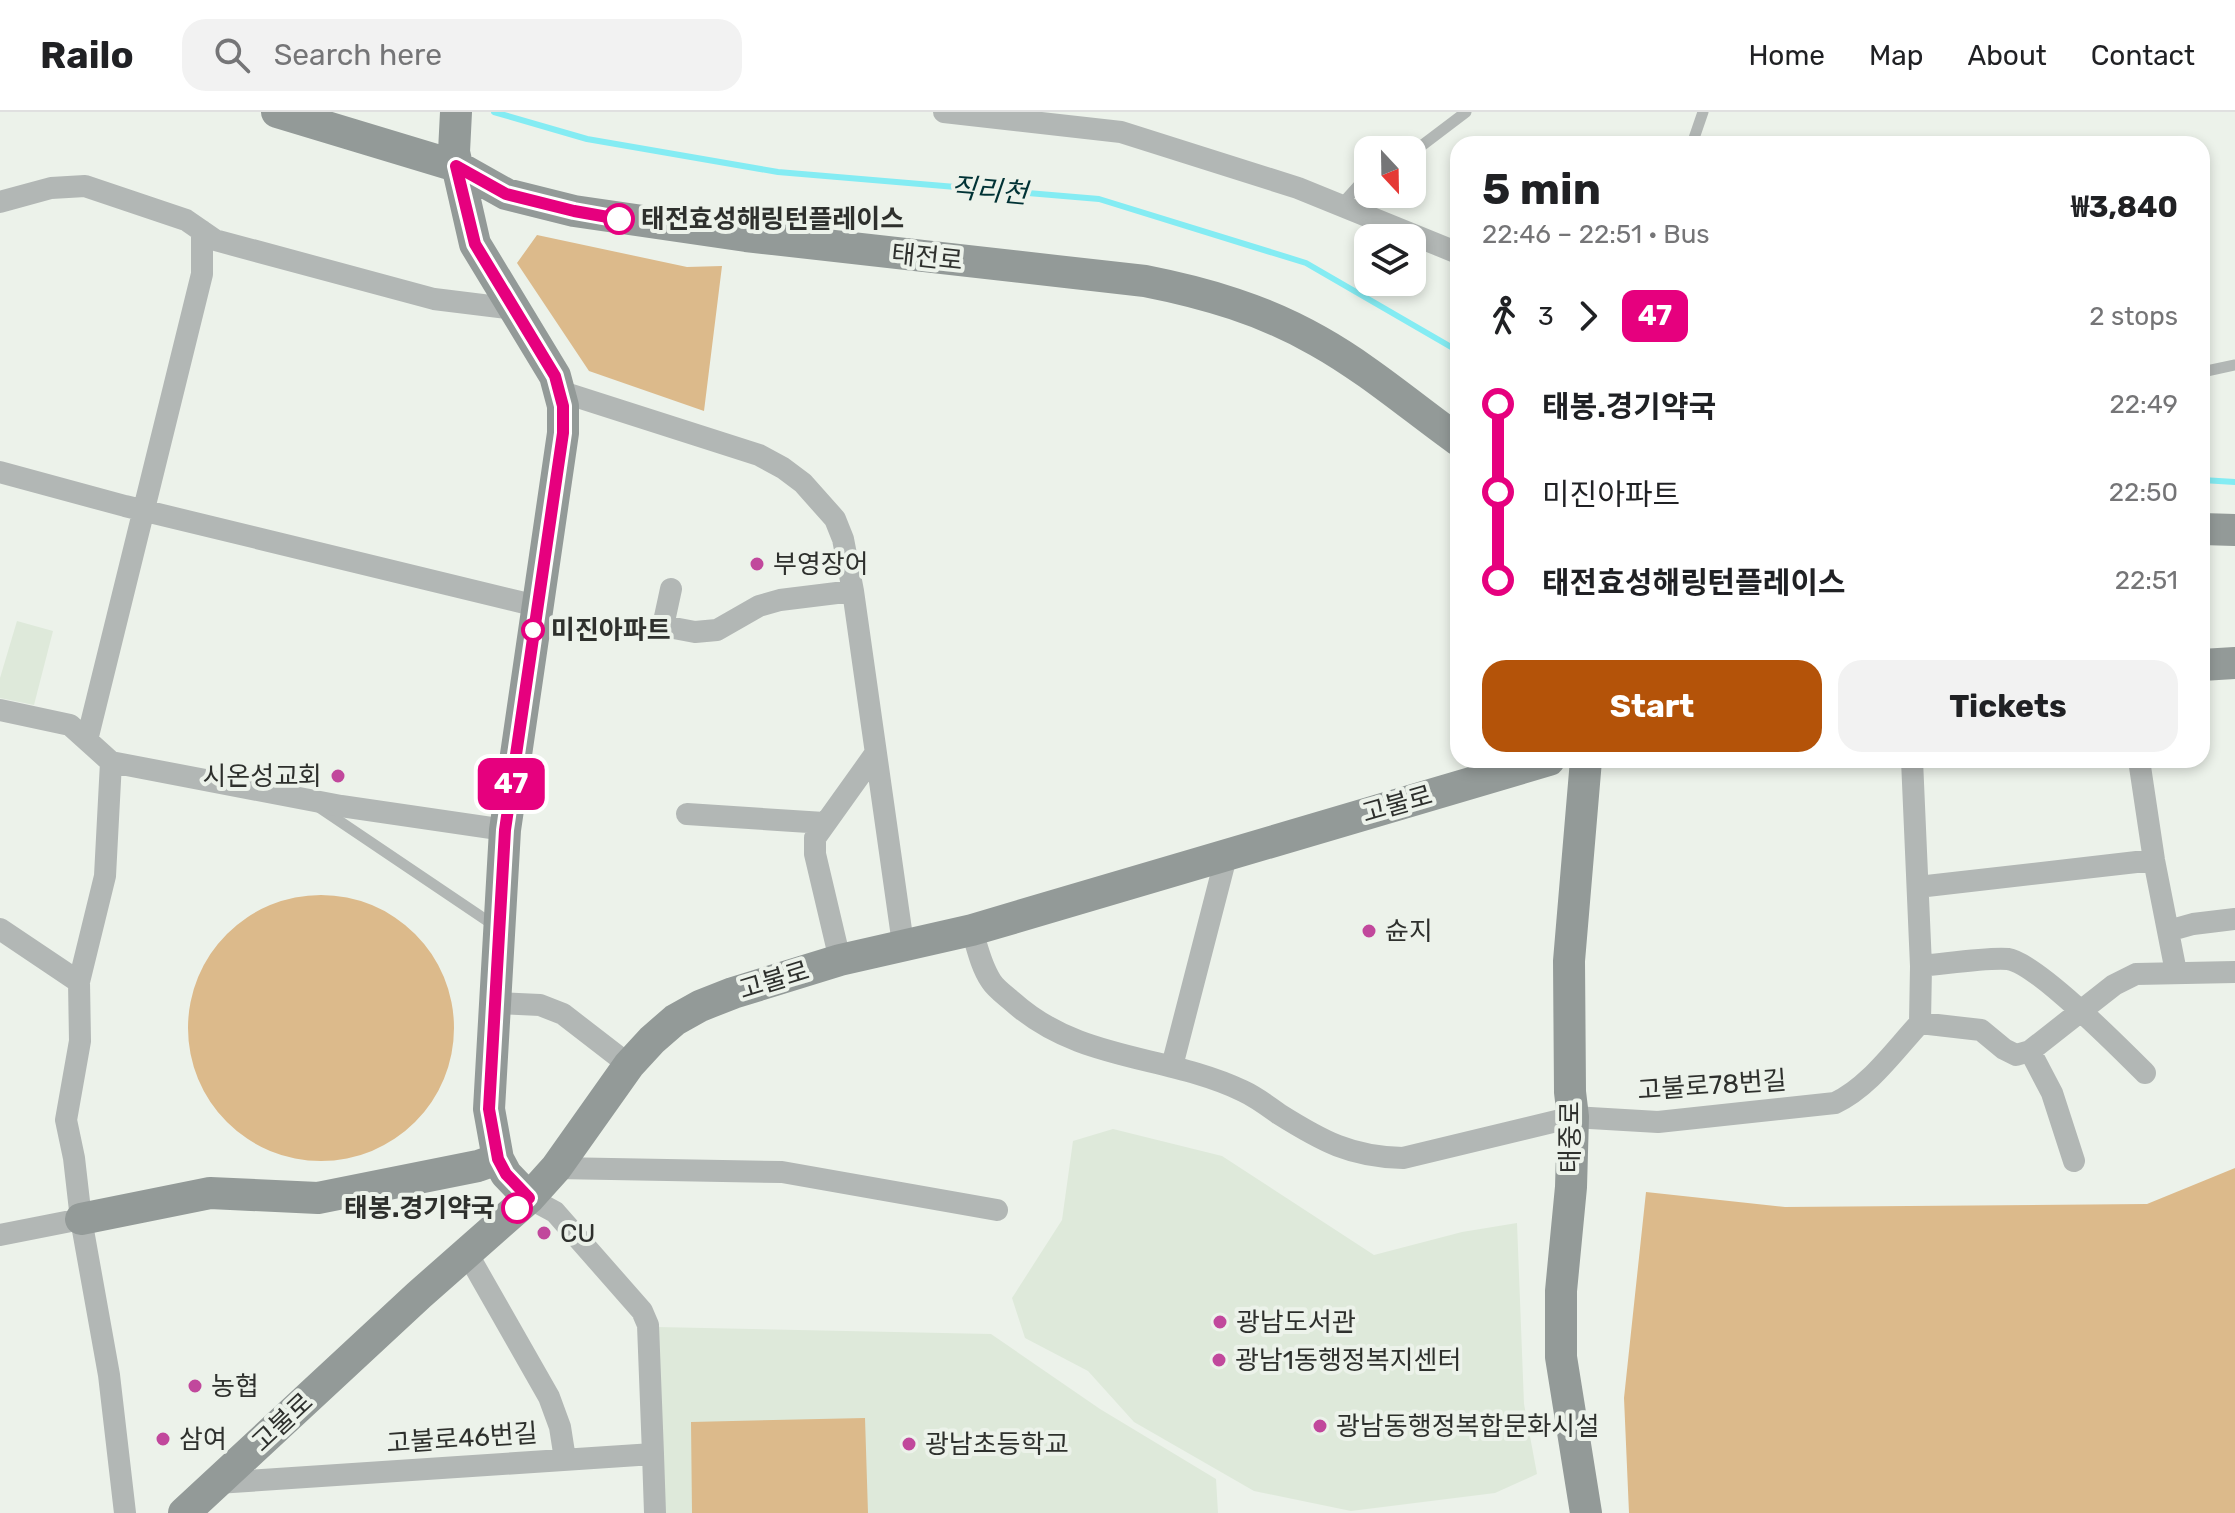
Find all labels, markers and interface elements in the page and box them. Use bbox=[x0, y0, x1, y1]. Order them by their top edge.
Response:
search box bbox=[182, 19, 742, 91]
text: Railo bbox=[40, 32, 134, 78]
icon: search bbox=[210, 33, 254, 77]
text: Search here bbox=[274, 37, 442, 73]
text: Home bbox=[1748, 39, 1825, 72]
text: Map bbox=[1869, 39, 1923, 72]
text: About bbox=[1967, 39, 2047, 72]
text: Contact bbox=[2091, 39, 2195, 72]
north arrow bbox=[1354, 136, 1426, 208]
map controls bbox=[1354, 136, 1426, 296]
text: 5 min bbox=[1482, 163, 1601, 215]
water label: 직리천 bbox=[949, 171, 1032, 211]
text: ₩3,840 bbox=[2071, 189, 2178, 225]
marker: 태전효성해링턴플레이스 bbox=[604, 204, 634, 234]
place label: 태전효성해링턴플레이스 bbox=[641, 204, 904, 235]
text: 22:46 – 22:51 · Bus bbox=[1482, 219, 1710, 250]
button: layers bbox=[1354, 224, 1426, 296]
street label: 태전로 bbox=[890, 238, 964, 277]
icon: walk bbox=[1482, 294, 1526, 338]
icon: forward bbox=[1566, 294, 1610, 338]
text: 47 bbox=[1638, 299, 1672, 332]
text: 3 bbox=[1538, 301, 1554, 332]
text: 2 stops bbox=[2089, 301, 2178, 332]
text: 태봉.경기약국 bbox=[1542, 389, 1716, 425]
text: 22:49 bbox=[2109, 389, 2178, 420]
text: 미진아파트 bbox=[1542, 477, 1680, 513]
text: 22:50 bbox=[2109, 477, 2178, 508]
place label: 부영장어 bbox=[773, 549, 869, 580]
marker: 부영장어 bbox=[748, 555, 766, 573]
text: 태전효성해링턴플레이스 bbox=[1542, 565, 1846, 601]
text: 22:51 bbox=[2115, 565, 2178, 596]
place label: 미진아파트 bbox=[551, 615, 671, 646]
marker: 미진아파트 bbox=[522, 619, 544, 641]
button: Start bbox=[1482, 660, 1822, 752]
button: Tickets bbox=[1838, 660, 2178, 752]
line badge: 47 bbox=[475, 758, 547, 810]
place label: 시온성교회 bbox=[202, 761, 322, 792]
marker: 시온성교회 bbox=[329, 767, 347, 785]
text: 47 bbox=[494, 767, 528, 800]
street label: 고불로 bbox=[1358, 780, 1436, 829]
place label: 슌지 bbox=[1385, 916, 1433, 947]
marker: 슌지 bbox=[1360, 922, 1378, 940]
street label: 고불로 bbox=[735, 955, 813, 1006]
street label: 고불로78번길 bbox=[1636, 1065, 1788, 1106]
street label: 태중로 bbox=[1555, 1101, 1586, 1173]
place label: 태봉.경기약국 bbox=[344, 1193, 495, 1224]
marker: 태봉.경기약국 bbox=[502, 1193, 532, 1223]
place label: CU bbox=[560, 1218, 596, 1249]
marker: CU bbox=[535, 1224, 553, 1242]
place label: 광남도서관 bbox=[1236, 1307, 1356, 1338]
marker: 광남도서관 bbox=[1211, 1313, 1229, 1331]
place label: 광남1동행정복지센터 bbox=[1235, 1345, 1461, 1376]
marker: 광남1동행정복지센터 bbox=[1210, 1351, 1228, 1369]
place label: 농협 bbox=[211, 1371, 259, 1402]
marker: 농협 bbox=[186, 1377, 204, 1395]
street label: 고불로 bbox=[246, 1387, 319, 1458]
place label: 광남동행정복합문화시설 bbox=[1336, 1411, 1599, 1442]
marker: 광남동행정복합문화시설 bbox=[1311, 1417, 1329, 1435]
street label: 고불로46번길 bbox=[385, 1418, 539, 1459]
place label: 삼여 bbox=[179, 1424, 227, 1455]
place label: 광남초등학교 bbox=[925, 1429, 1069, 1460]
marker: 삼여 bbox=[154, 1430, 172, 1448]
marker: 광남초등학교 bbox=[900, 1435, 918, 1453]

